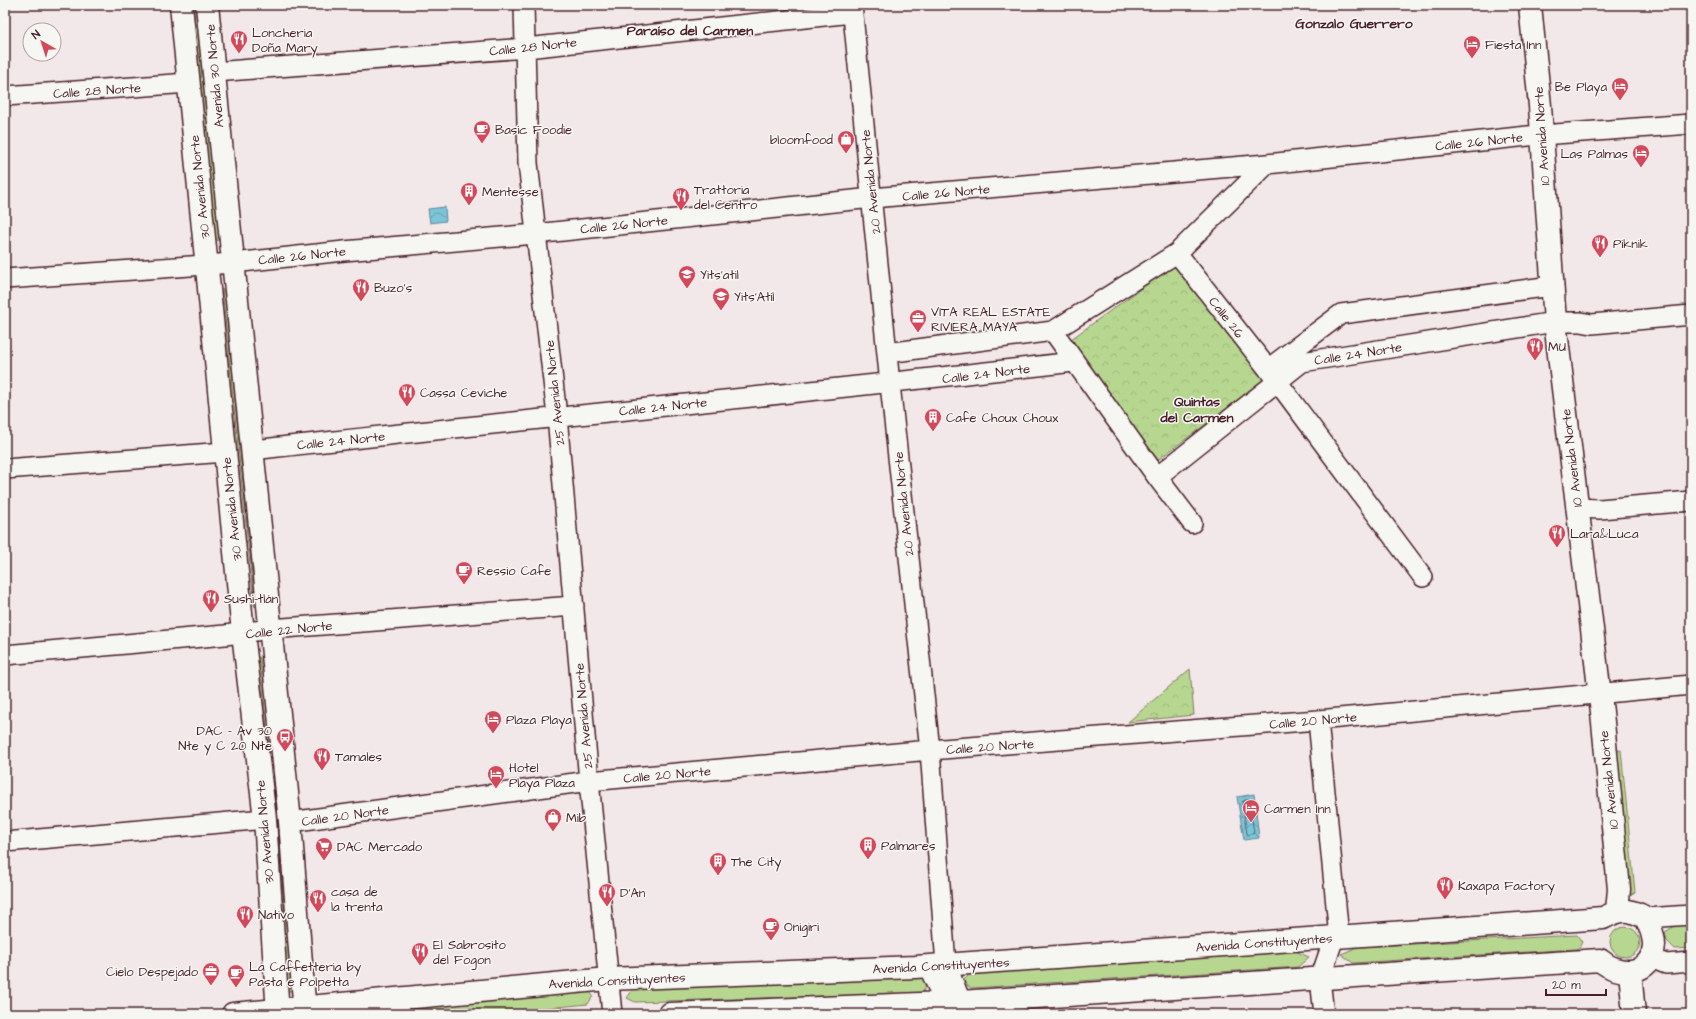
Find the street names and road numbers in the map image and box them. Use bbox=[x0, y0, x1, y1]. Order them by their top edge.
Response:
street label: Avenida 30 Norte bbox=[201, 23, 228, 128]
street label: Calle 28 Norte bbox=[488, 33, 578, 61]
street label: Calle 28 Norte bbox=[52, 79, 142, 103]
street label: 10 Avenida Norte bbox=[1530, 86, 1554, 186]
street label: Calle 26 Norte bbox=[1434, 128, 1524, 156]
street label: 20 Avenida Norte bbox=[857, 129, 885, 235]
street label: 30 Avenida Norte bbox=[186, 134, 214, 240]
street label: Calle 26 Norte bbox=[902, 180, 991, 206]
street label: Calle 26 Norte bbox=[579, 211, 669, 239]
street label: Calle 26 Norte bbox=[257, 242, 347, 270]
street label: Calle 26 bbox=[1204, 293, 1248, 342]
street label: Calle 24 Norte bbox=[1313, 338, 1403, 370]
street label: 25 Avenida Norte bbox=[541, 339, 569, 446]
street label: Calle 24 Norte bbox=[941, 360, 1031, 388]
street label: Calle 24 Norte bbox=[618, 393, 708, 421]
street label: 10 Avenida Norte bbox=[1557, 408, 1587, 508]
street label: Calle 24 Norte bbox=[296, 427, 386, 455]
street label: 20 Avenida Norte bbox=[890, 451, 918, 557]
street label: 30 Avenida Norte bbox=[218, 456, 246, 562]
street label: Calle 22 Norte bbox=[245, 616, 333, 644]
street label: 25 Avenida Norte bbox=[570, 662, 598, 769]
street label: Calle 20 Norte bbox=[1269, 708, 1358, 734]
street label: 10 Avenida Norte bbox=[1595, 730, 1623, 830]
street label: Calle 20 Norte bbox=[946, 735, 1035, 759]
street label: Calle 20 Norte bbox=[623, 762, 712, 788]
street label: 30 Avenida Norte bbox=[251, 779, 278, 884]
street label: Calle 20 Norte bbox=[300, 801, 390, 831]
street label: Avenida Constituyentes bbox=[1195, 929, 1334, 958]
street label: Avenida Constituyentes bbox=[872, 953, 1011, 980]
street label: Avenida Constituyentes bbox=[548, 968, 687, 995]

